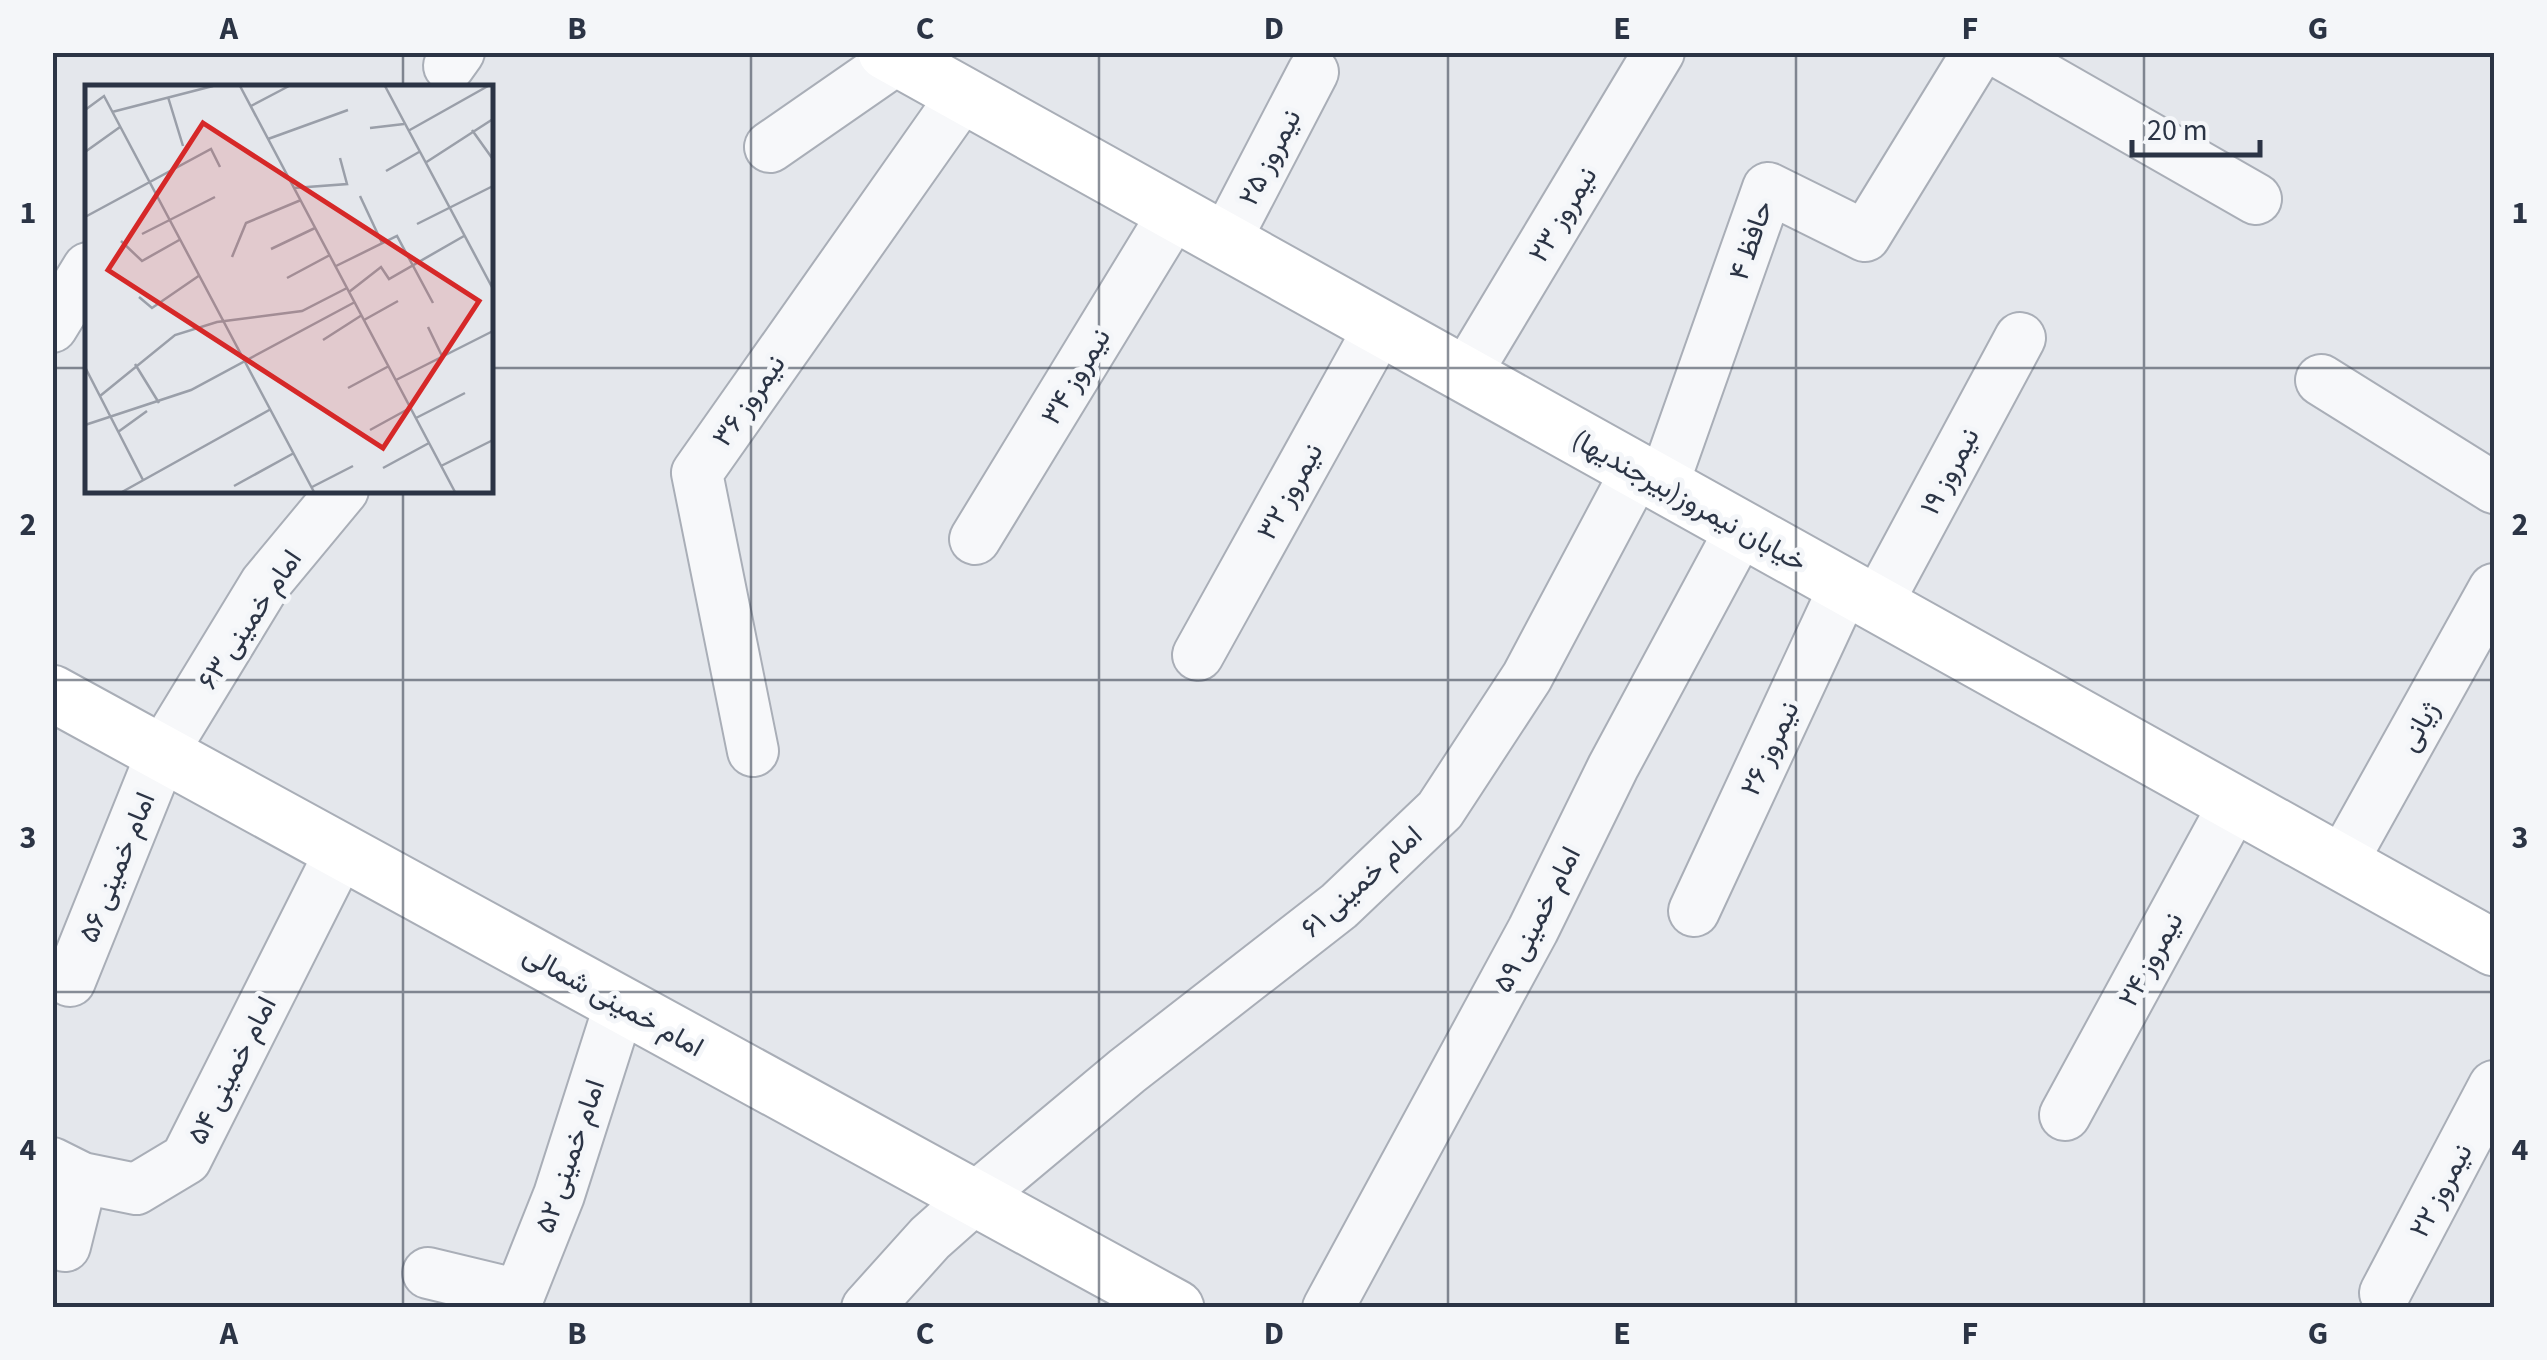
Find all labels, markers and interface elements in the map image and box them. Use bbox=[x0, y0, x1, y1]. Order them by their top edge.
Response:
text: A bbox=[219, 6, 239, 52]
text: B bbox=[567, 6, 587, 52]
text: C bbox=[916, 6, 934, 52]
text: D bbox=[1264, 6, 1284, 52]
text: E bbox=[1613, 6, 1631, 52]
text: F bbox=[1962, 6, 1978, 52]
text: G bbox=[2308, 6, 2328, 52]
inset map bbox=[85, 85, 492, 492]
scale bar bbox=[2132, 95, 2260, 157]
street label: نیمروز ۲۵ bbox=[1229, 102, 1311, 213]
text: 20 m bbox=[2147, 109, 2208, 152]
street label: نیمروز ۲۳ bbox=[1519, 159, 1607, 270]
text: 1 bbox=[20, 190, 36, 236]
text: 1 bbox=[2512, 190, 2528, 236]
street label: حافظ ۴ bbox=[1719, 195, 1783, 286]
street label: نیمروز ۳۴ bbox=[1031, 320, 1120, 433]
street label: نیمروز ۳۶ bbox=[703, 346, 795, 455]
street label: خیابان نیمروز(بیرجندیها) bbox=[1565, 420, 1814, 582]
street label: نیمروز ۱۹ bbox=[1910, 421, 1990, 522]
street label: نیمروز ۳۲ bbox=[1247, 436, 1333, 547]
text: 2 bbox=[20, 502, 36, 548]
text: 2 bbox=[2512, 502, 2528, 548]
street label: امام خمینی ۶۳ bbox=[188, 542, 311, 698]
street label: نیمروز ۲۶ bbox=[1731, 694, 1809, 802]
street label: ژیانی bbox=[2389, 694, 2449, 759]
street label: امام خمینی ۵۶ bbox=[69, 786, 165, 949]
text: 3 bbox=[20, 815, 36, 861]
text: 3 bbox=[2512, 815, 2528, 861]
street label: امام خمینی ۶۱ bbox=[1292, 816, 1431, 947]
street label: امام خمینی ۵۹ bbox=[1483, 839, 1591, 999]
street label: نیمروز ۲۴ bbox=[2108, 905, 2193, 1014]
street label: امام خمینی شمالی bbox=[516, 935, 711, 1067]
street label: امام خمینی ۵۴ bbox=[177, 989, 286, 1152]
street label: امام خمینی ۵۲ bbox=[525, 1074, 615, 1239]
text: 4 bbox=[20, 1127, 37, 1173]
text: 4 bbox=[2512, 1127, 2529, 1173]
street label: نیمروز ۲۲ bbox=[2399, 1136, 2482, 1245]
text: A bbox=[219, 1311, 239, 1357]
text: B bbox=[567, 1311, 587, 1357]
text: C bbox=[916, 1311, 934, 1357]
text: D bbox=[1264, 1311, 1284, 1357]
text: E bbox=[1613, 1311, 1631, 1357]
text: F bbox=[1962, 1311, 1978, 1357]
text: G bbox=[2308, 1311, 2328, 1357]

